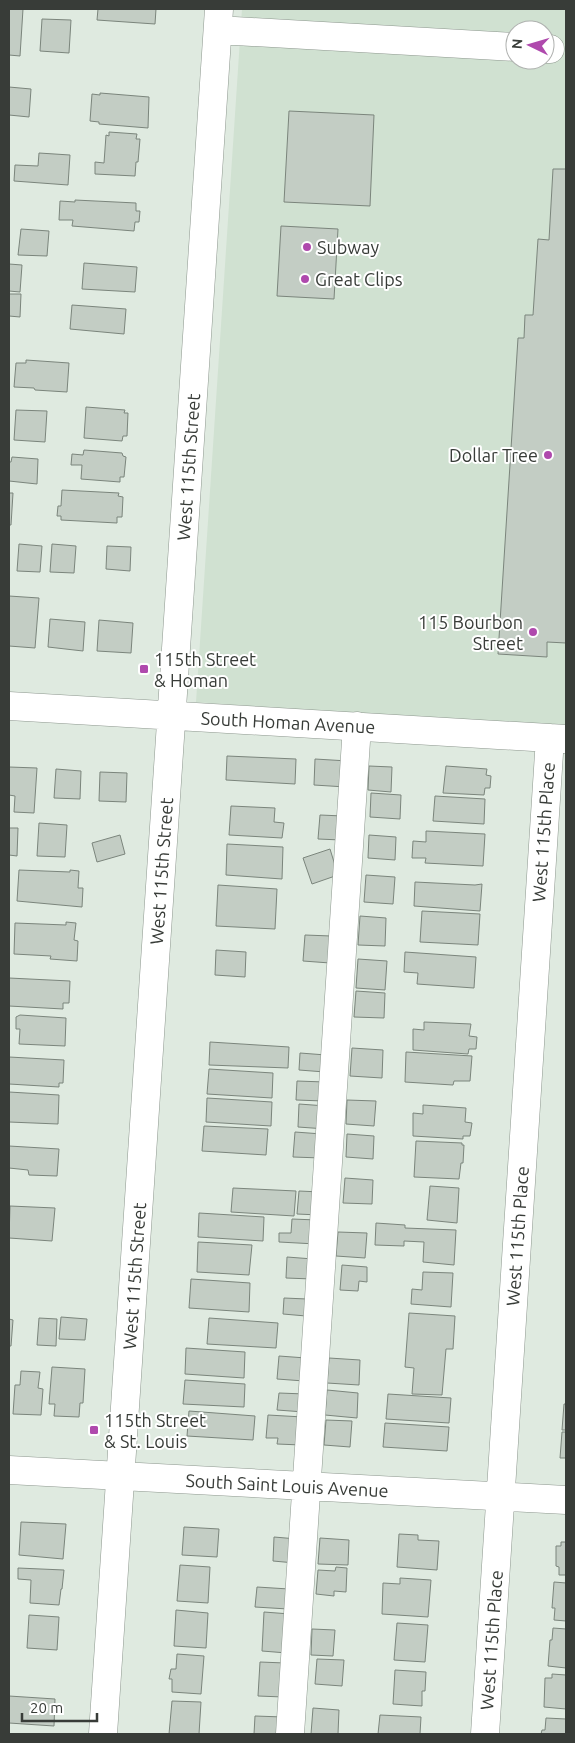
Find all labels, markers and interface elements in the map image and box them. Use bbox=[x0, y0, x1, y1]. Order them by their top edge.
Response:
north arrow bbox=[505, 20, 555, 70]
text: N bbox=[509, 38, 525, 50]
place label: Subway bbox=[317, 237, 379, 257]
marker: Subway bbox=[301, 241, 313, 253]
place label: Great Clips bbox=[315, 269, 403, 289]
marker: Great Clips bbox=[299, 273, 311, 285]
street label: West 115th Street bbox=[173, 393, 203, 541]
place label: Dollar Tree bbox=[449, 445, 538, 465]
marker: Dollar Tree bbox=[542, 449, 554, 461]
place label: 115 Bourbon Street bbox=[418, 612, 523, 653]
marker: 115 Bourbon Street bbox=[527, 626, 539, 638]
place label: 115th Street & Homan bbox=[154, 649, 256, 690]
marker: 115th Street & Homan bbox=[138, 663, 150, 675]
street label: South Homan Avenue bbox=[200, 707, 376, 737]
street label: West 115th Place bbox=[528, 761, 558, 903]
street label: West 115th Street bbox=[146, 797, 176, 945]
street label: West 115th Place bbox=[502, 1165, 532, 1307]
street label: West 115th Street bbox=[119, 1202, 149, 1350]
place label: 115th Street & St. Louis bbox=[104, 1410, 206, 1451]
marker: 115th Street & St. Louis bbox=[88, 1424, 100, 1436]
street label: South Saint Louis Avenue bbox=[185, 1470, 389, 1500]
street label: West 115th Place bbox=[476, 1569, 506, 1711]
scale bar bbox=[22, 1690, 98, 1722]
text: 20 m bbox=[30, 1699, 63, 1716]

